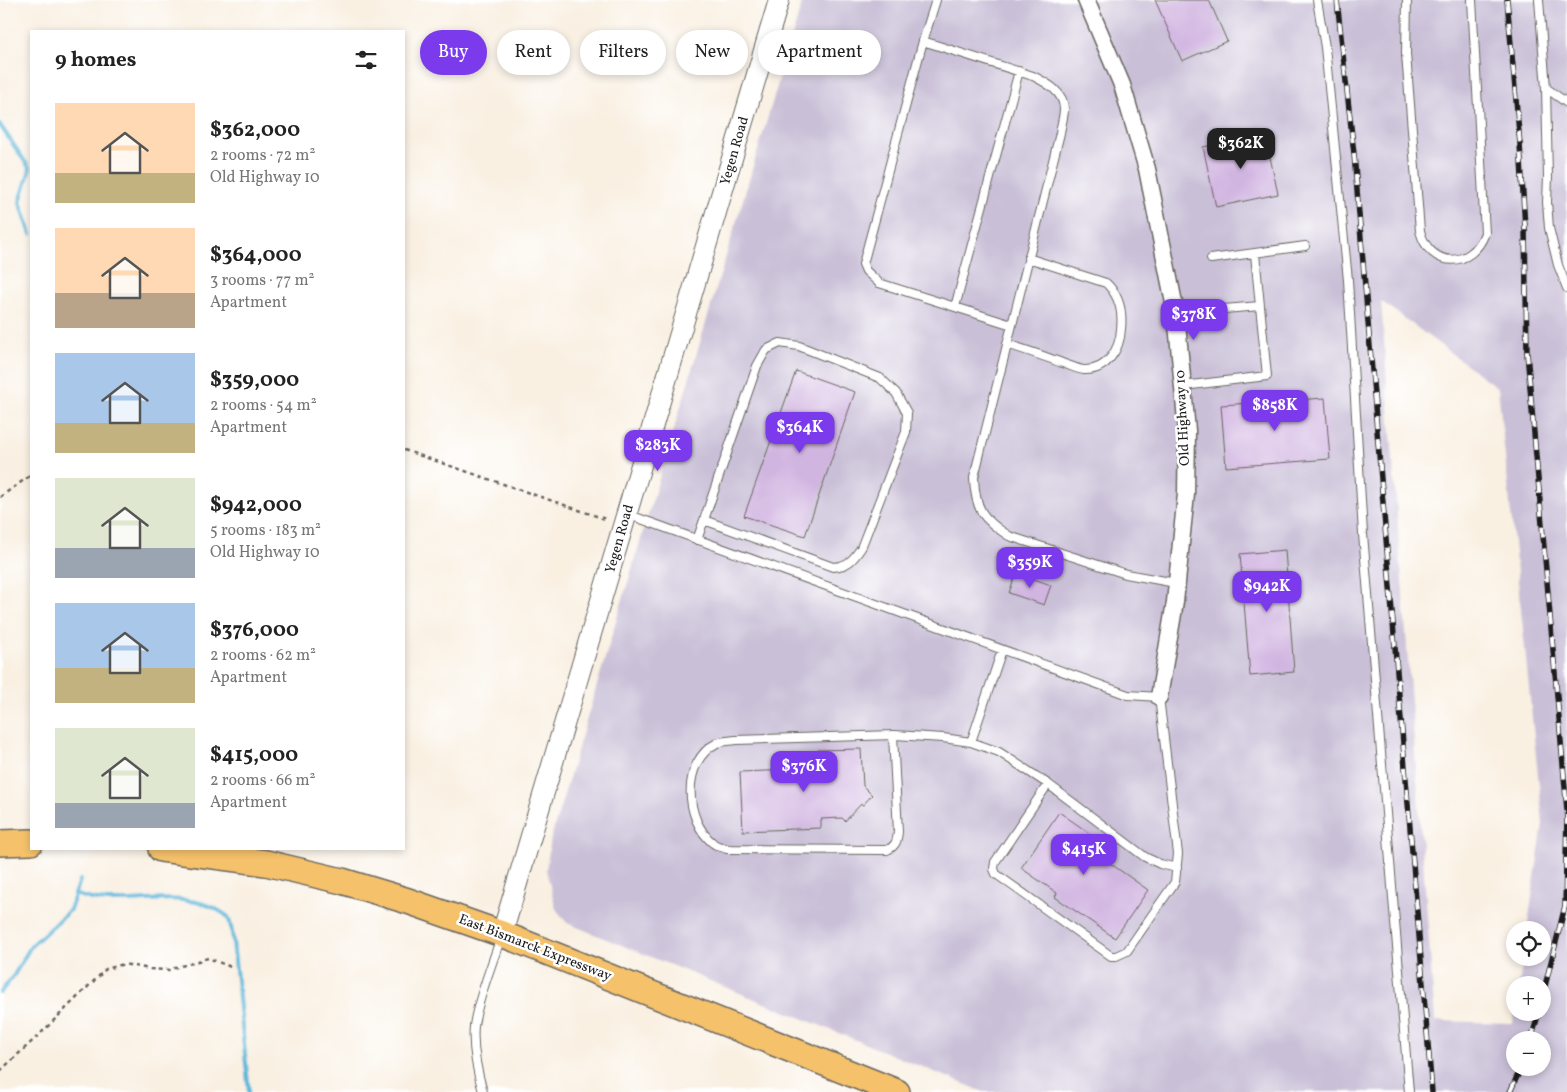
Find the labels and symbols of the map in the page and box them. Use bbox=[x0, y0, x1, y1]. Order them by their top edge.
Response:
street label: Yegen Road bbox=[716, 114, 754, 188]
pin: $362K bbox=[1206, 128, 1276, 170]
pin: $378K bbox=[1159, 298, 1229, 341]
street label: Old Highway 10 bbox=[1171, 370, 1195, 466]
pin: $858K bbox=[1240, 390, 1310, 432]
pin: $364K bbox=[765, 412, 835, 454]
pin: $283K bbox=[623, 430, 693, 472]
street label: Yegen Road bbox=[601, 502, 639, 576]
pin: $359K bbox=[995, 546, 1065, 589]
pin: $942K bbox=[1232, 570, 1302, 613]
pin: $376K bbox=[769, 750, 839, 793]
pin: $415K bbox=[1049, 834, 1119, 876]
street label: East Bismarck Expressway bbox=[456, 910, 615, 986]

